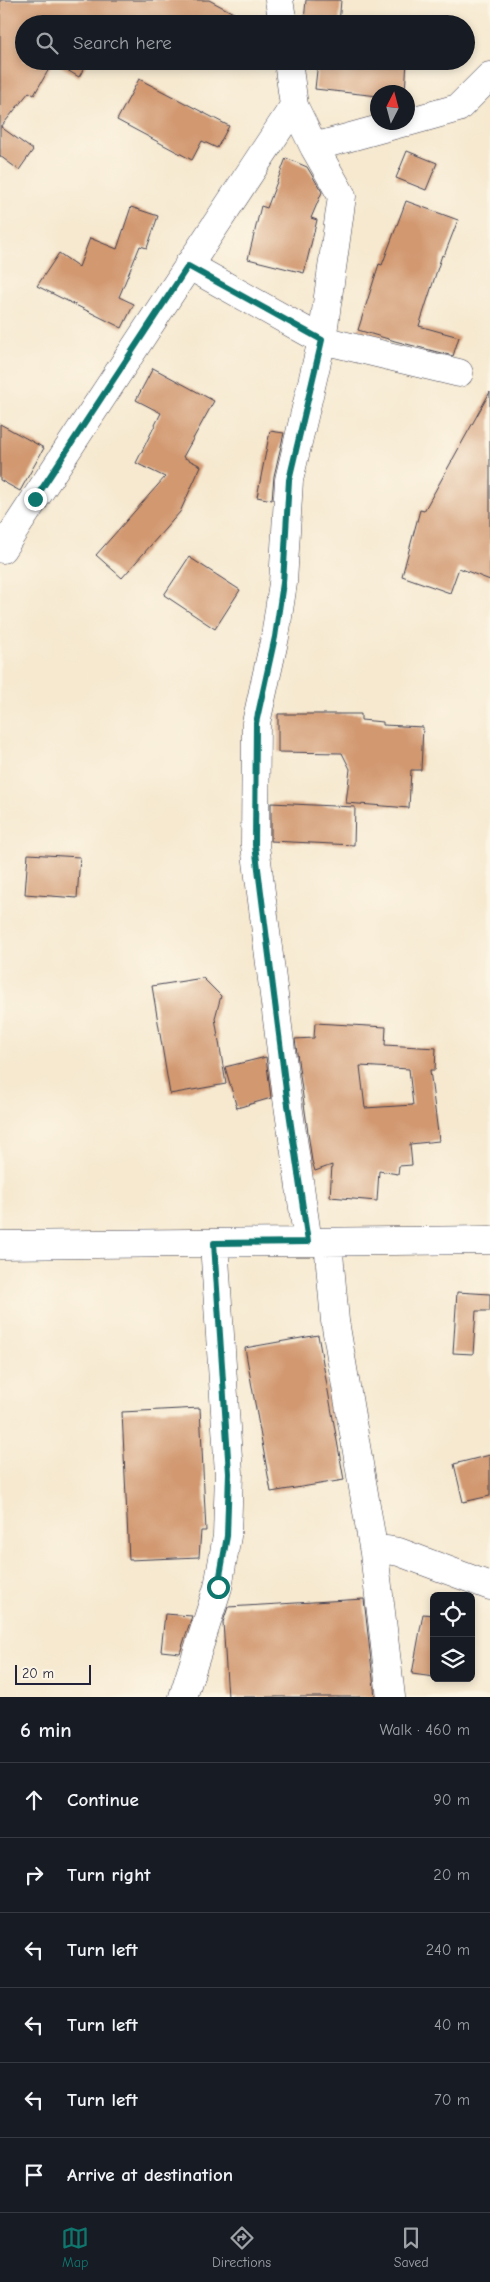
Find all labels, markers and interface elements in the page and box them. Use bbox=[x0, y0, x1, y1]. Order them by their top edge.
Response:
search box bbox=[15, 15, 475, 70]
icon: search bbox=[33, 29, 61, 57]
text: Search here bbox=[73, 32, 172, 54]
north arrow bbox=[370, 85, 415, 130]
route end bbox=[24, 488, 47, 511]
route start bbox=[207, 1576, 230, 1599]
map controls bbox=[430, 1592, 475, 1682]
button: locate bbox=[430, 1592, 475, 1637]
button: layers bbox=[430, 1637, 475, 1682]
scale bar bbox=[15, 1662, 91, 1685]
text: 20 m bbox=[22, 1665, 54, 1682]
text: 6 min bbox=[20, 1718, 72, 1742]
text: Walk · 460 m bbox=[379, 1721, 470, 1739]
icon: ahead bbox=[20, 1786, 48, 1814]
text: Continue bbox=[67, 1789, 139, 1811]
text: 90 m bbox=[433, 1791, 470, 1809]
icon: right bbox=[20, 1861, 48, 1889]
text: Turn right bbox=[67, 1864, 151, 1886]
text: 20 m bbox=[433, 1866, 470, 1884]
icon: left bbox=[20, 1936, 48, 1964]
text: Turn left bbox=[67, 1939, 138, 1961]
text: 240 m bbox=[426, 1941, 470, 1959]
icon: left bbox=[20, 2011, 48, 2039]
text: Turn left bbox=[67, 2014, 138, 2036]
text: 40 m bbox=[434, 2016, 470, 2034]
icon: left bbox=[20, 2086, 48, 2114]
text: Turn left bbox=[67, 2089, 138, 2111]
text: 70 m bbox=[434, 2091, 470, 2109]
icon: arrive bbox=[20, 2161, 48, 2189]
text: Arrive at destination bbox=[67, 2164, 233, 2186]
tab: Map bbox=[61, 2224, 89, 2271]
tab: Directions bbox=[212, 2224, 271, 2271]
tab: Saved bbox=[394, 2224, 429, 2271]

